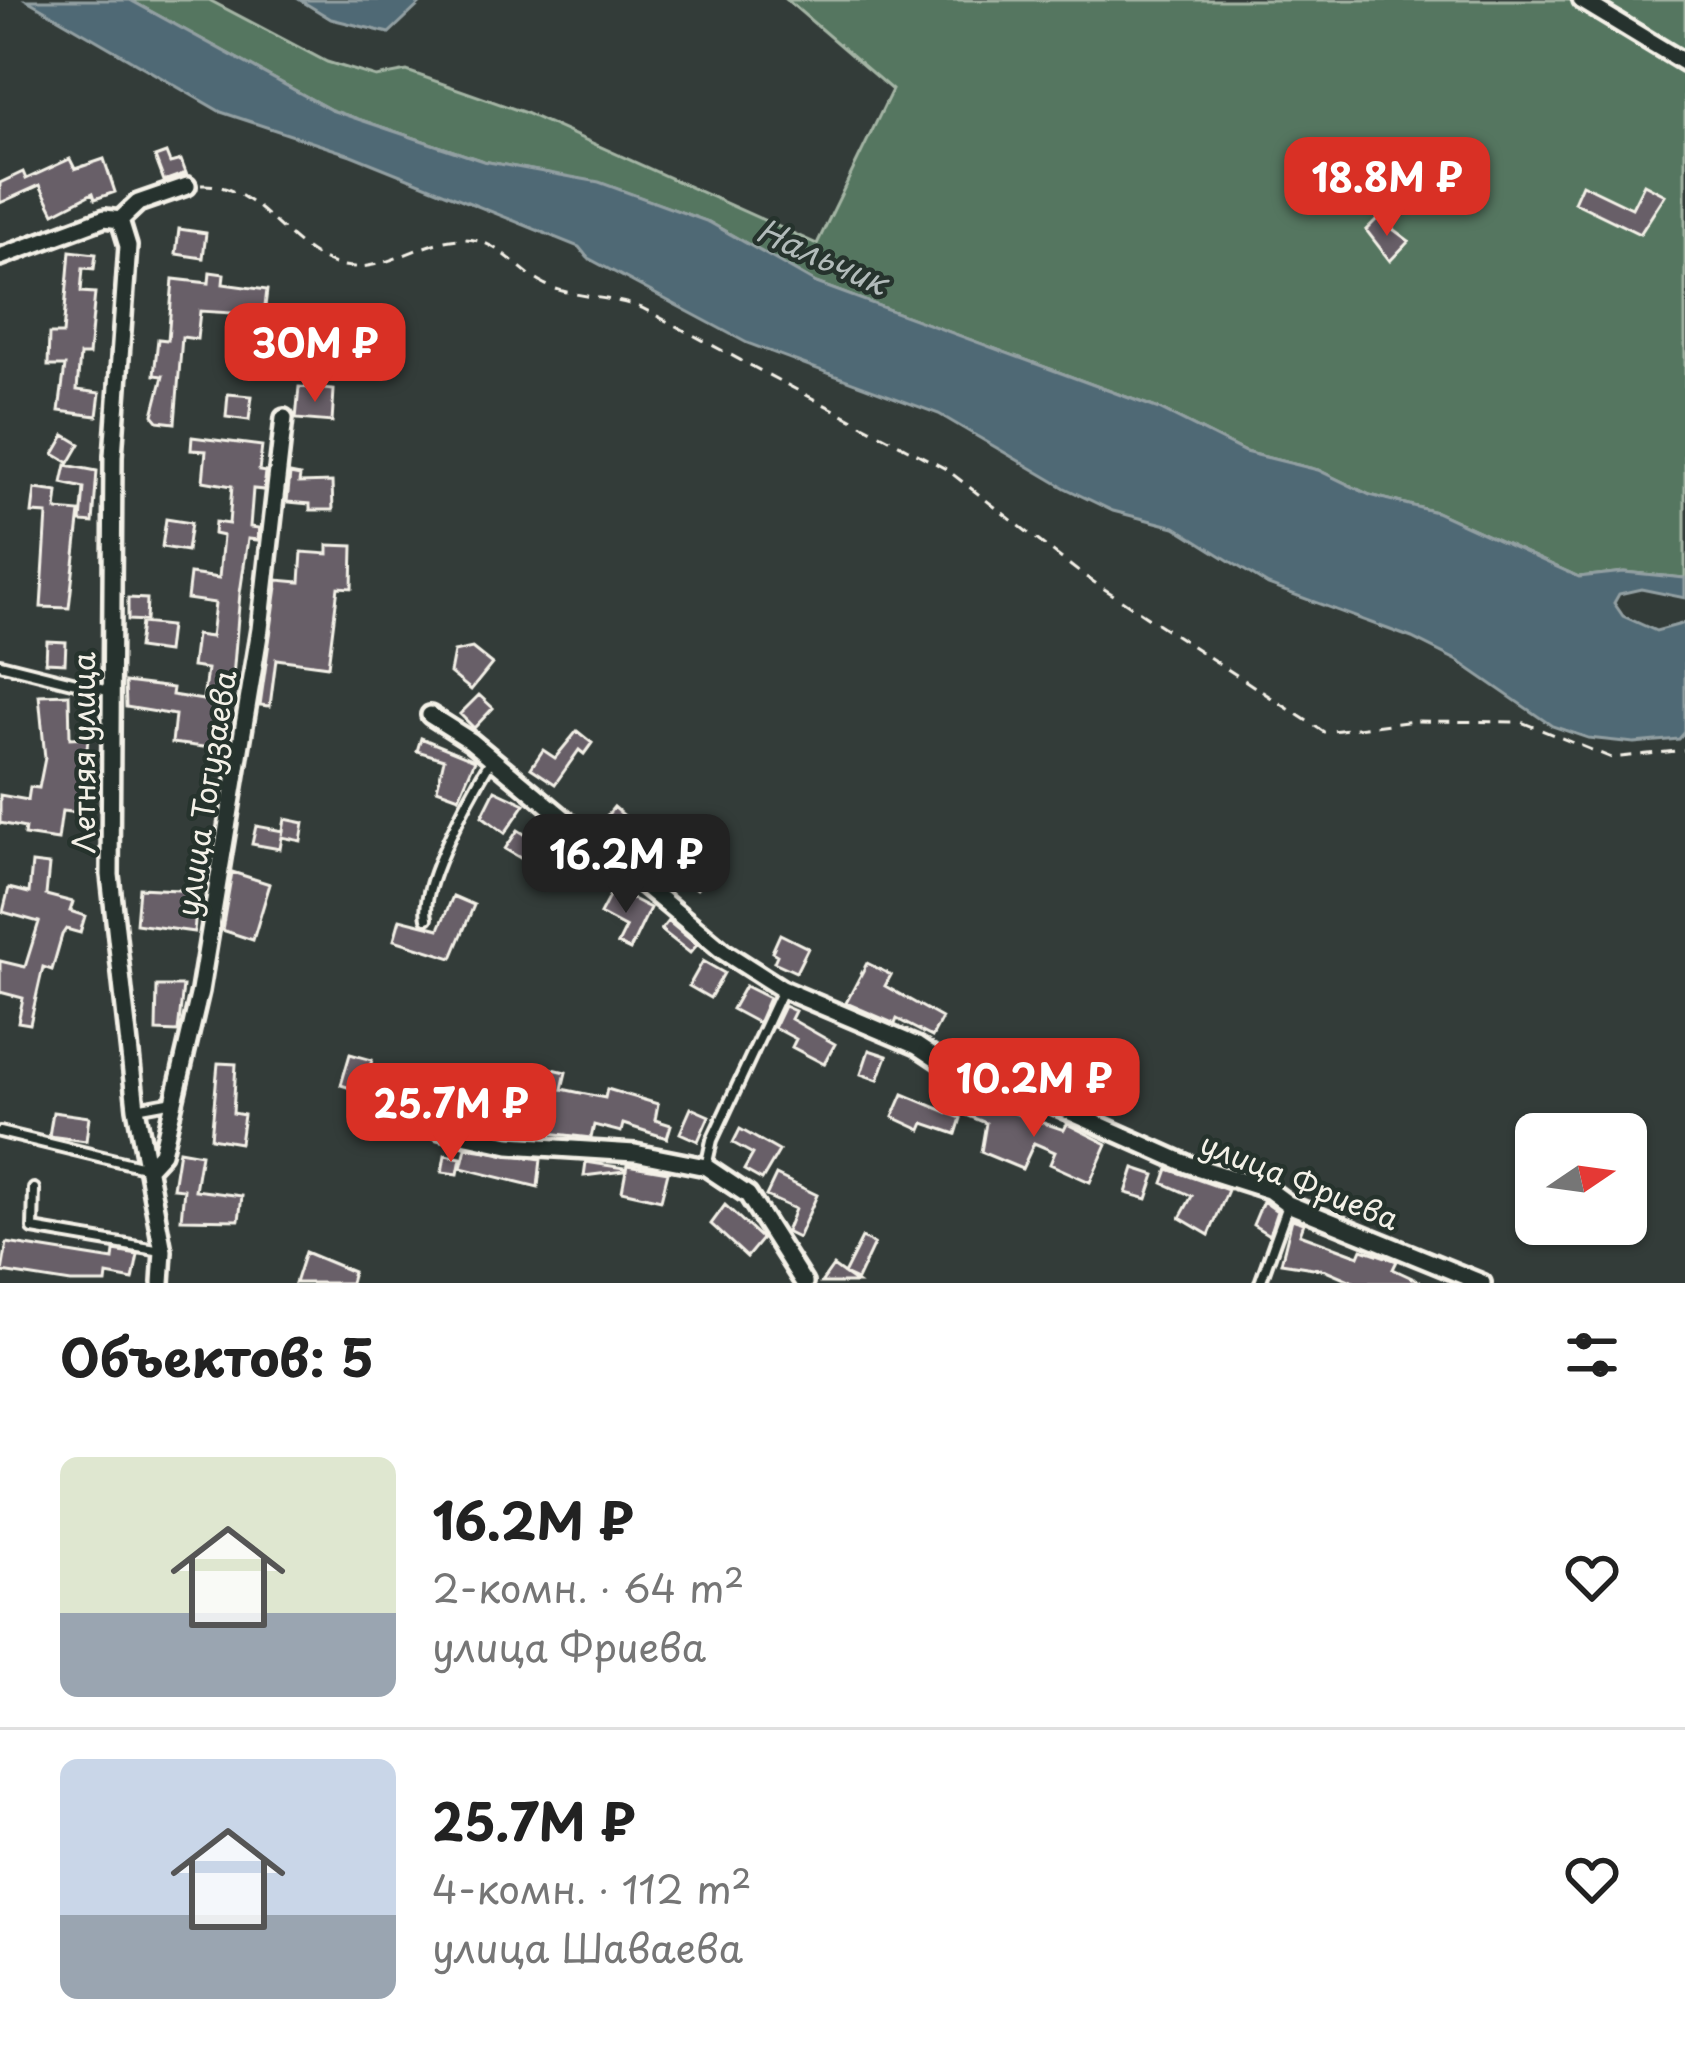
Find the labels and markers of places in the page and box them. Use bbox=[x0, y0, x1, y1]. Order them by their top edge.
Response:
pin: 18.8M ₽ bbox=[1276, 137, 1498, 239]
pin: 30M ₽ bbox=[231, 303, 399, 405]
pin: 16.2M ₽ bbox=[515, 814, 737, 916]
pin: 10.2M ₽ bbox=[923, 1038, 1145, 1140]
pin: 25.7M ₽ bbox=[340, 1063, 562, 1165]

